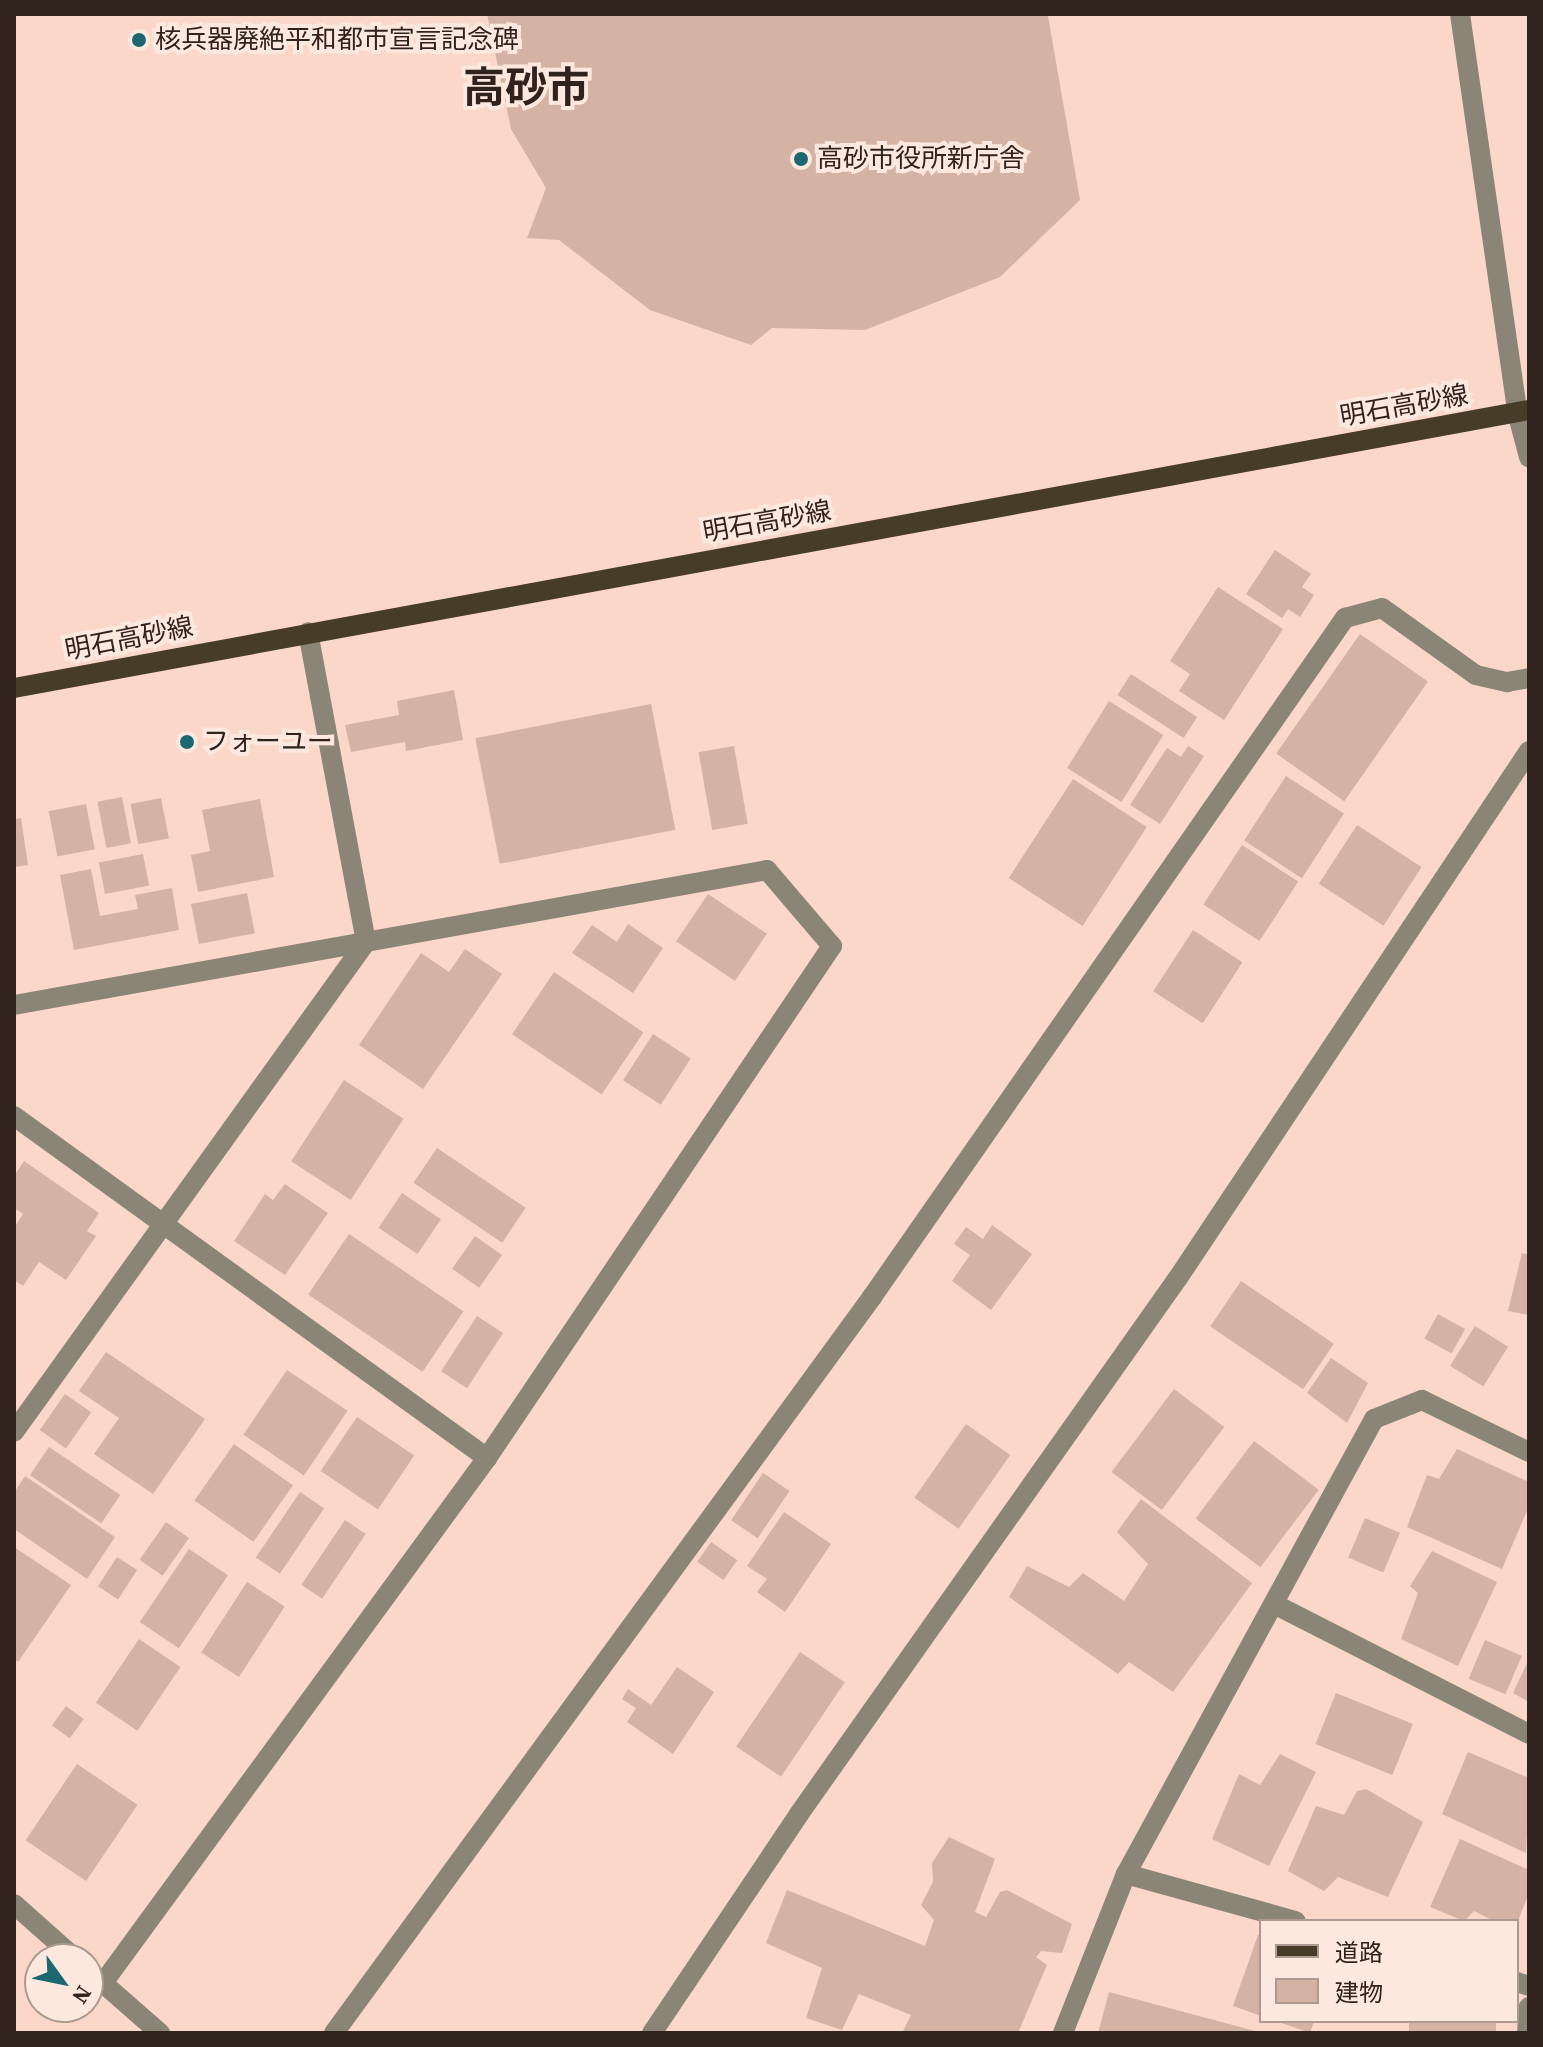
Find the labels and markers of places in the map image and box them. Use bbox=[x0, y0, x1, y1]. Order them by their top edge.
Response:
place label: 核兵器廃絶平和都市宣言記念碑 bbox=[155, 24, 519, 56]
marker: 核兵器廃絶平和都市宣言記念碑 bbox=[130, 31, 148, 49]
place label: 高砂市役所新庁舎 bbox=[817, 143, 1025, 175]
marker: 高砂市役所新庁舎 bbox=[792, 150, 810, 168]
place label: フォーユー bbox=[203, 726, 333, 758]
marker: フォーユー bbox=[178, 733, 196, 751]

